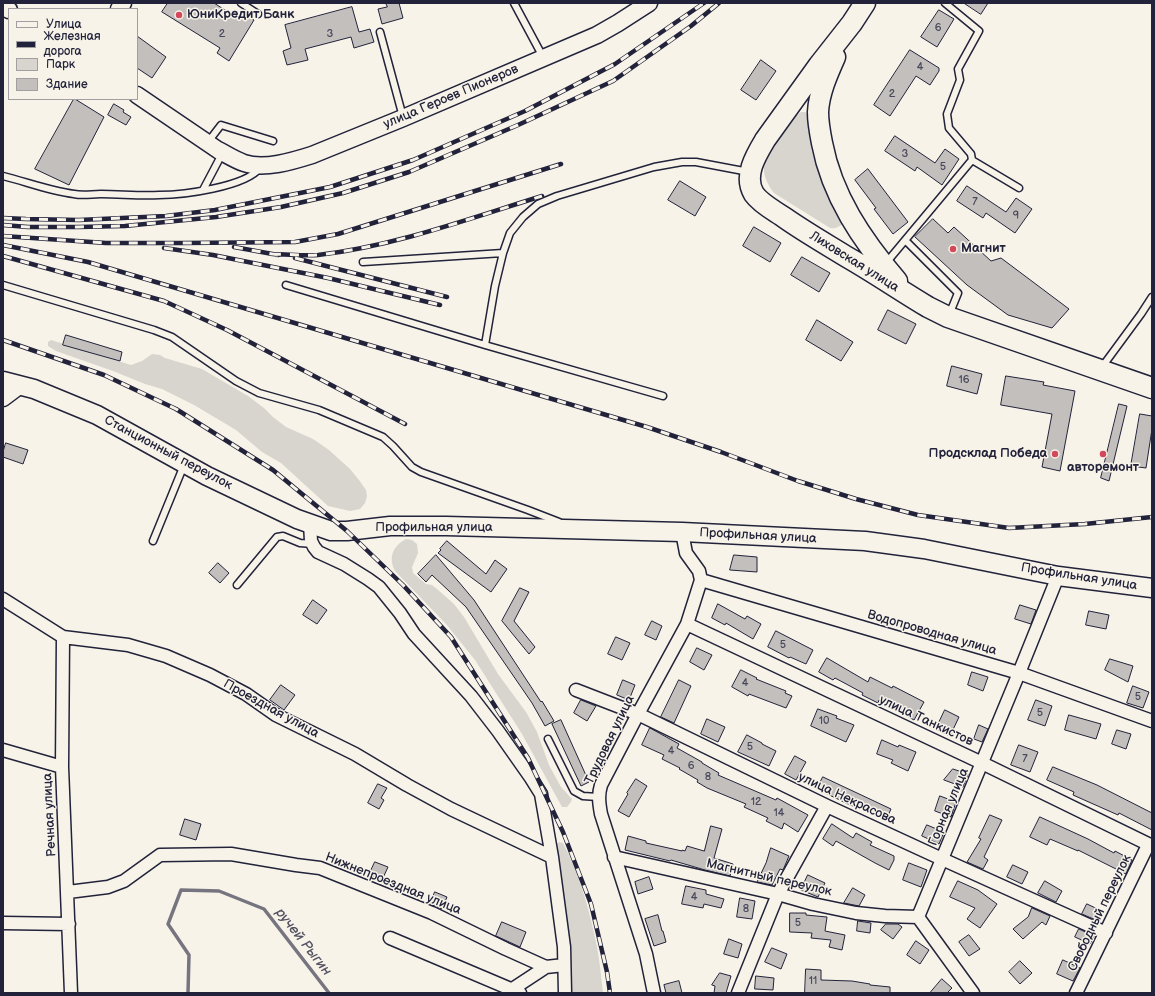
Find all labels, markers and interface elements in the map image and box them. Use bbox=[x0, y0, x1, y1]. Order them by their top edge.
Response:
place label: ЮниКредит Банк bbox=[187, 7, 294, 23]
legend bbox=[8, 8, 138, 100]
marker: ЮниКредит Банк bbox=[174, 10, 184, 20]
text: Улица bbox=[46, 17, 82, 32]
house number: 6 bbox=[935, 21, 941, 35]
house number: 2 bbox=[219, 27, 225, 41]
house number: 3 bbox=[327, 27, 333, 41]
text: Железная дорога bbox=[44, 29, 101, 59]
text: Парк bbox=[46, 57, 75, 72]
house number: 4 bbox=[917, 60, 923, 74]
street label: улица Героев Пионеров bbox=[381, 62, 521, 132]
text: Здание bbox=[46, 77, 88, 92]
house number: 2 bbox=[889, 87, 895, 101]
house number: 3 bbox=[902, 147, 908, 161]
house number: 5 bbox=[940, 160, 946, 174]
house number: 7 bbox=[972, 195, 978, 209]
house number: 9 bbox=[1013, 209, 1019, 223]
street label: Лиховская улица bbox=[806, 228, 902, 296]
place label: Магнит bbox=[961, 241, 1006, 257]
marker: Магнит bbox=[948, 244, 958, 254]
house number: 16 bbox=[959, 373, 969, 387]
street label: Станционный переулок bbox=[101, 413, 235, 493]
place label: Продсклад Победа bbox=[929, 446, 1047, 462]
marker: Продсклад Победа bbox=[1050, 449, 1060, 459]
marker: авторемонт bbox=[1098, 449, 1108, 459]
place label: авторемонт bbox=[1067, 460, 1139, 476]
street label: Профильная улица bbox=[375, 520, 493, 536]
street label: Профильная улица bbox=[699, 525, 817, 547]
street label: Профильная улица bbox=[1020, 560, 1138, 594]
street label: Водопроводная улица bbox=[866, 607, 998, 659]
house number: 5 bbox=[780, 638, 786, 652]
street label: Проездная улица bbox=[220, 676, 322, 742]
house number: 4 bbox=[742, 676, 748, 690]
house number: 5 bbox=[1135, 690, 1141, 704]
street label: улица Танкистов bbox=[876, 692, 976, 750]
street label: Трудовая улица bbox=[582, 693, 638, 787]
house number: 5 bbox=[1037, 706, 1043, 720]
house number: 10 bbox=[819, 714, 829, 728]
house number: 5 bbox=[747, 740, 753, 754]
house number: 4 bbox=[668, 744, 674, 758]
house number: 7 bbox=[1022, 752, 1028, 766]
house number: 6 bbox=[688, 759, 694, 773]
street label: Горная улица bbox=[926, 766, 972, 848]
house number: 8 bbox=[705, 770, 711, 784]
street label: улица Некрасова bbox=[796, 770, 898, 828]
street label: Речная улица bbox=[40, 773, 60, 857]
house number: 12 bbox=[751, 795, 761, 809]
house number: 14 bbox=[774, 806, 784, 820]
street label: Нижнепроездная улица bbox=[323, 850, 463, 918]
street label: Свободный переулок bbox=[1065, 852, 1135, 974]
street label: Магнитный переулок bbox=[705, 856, 833, 900]
house number: 4 bbox=[691, 890, 697, 904]
house number: 8 bbox=[743, 902, 749, 916]
water label: ручей Рыгин bbox=[271, 905, 335, 979]
house number: 5 bbox=[795, 916, 801, 930]
house number: 11 bbox=[809, 974, 817, 988]

